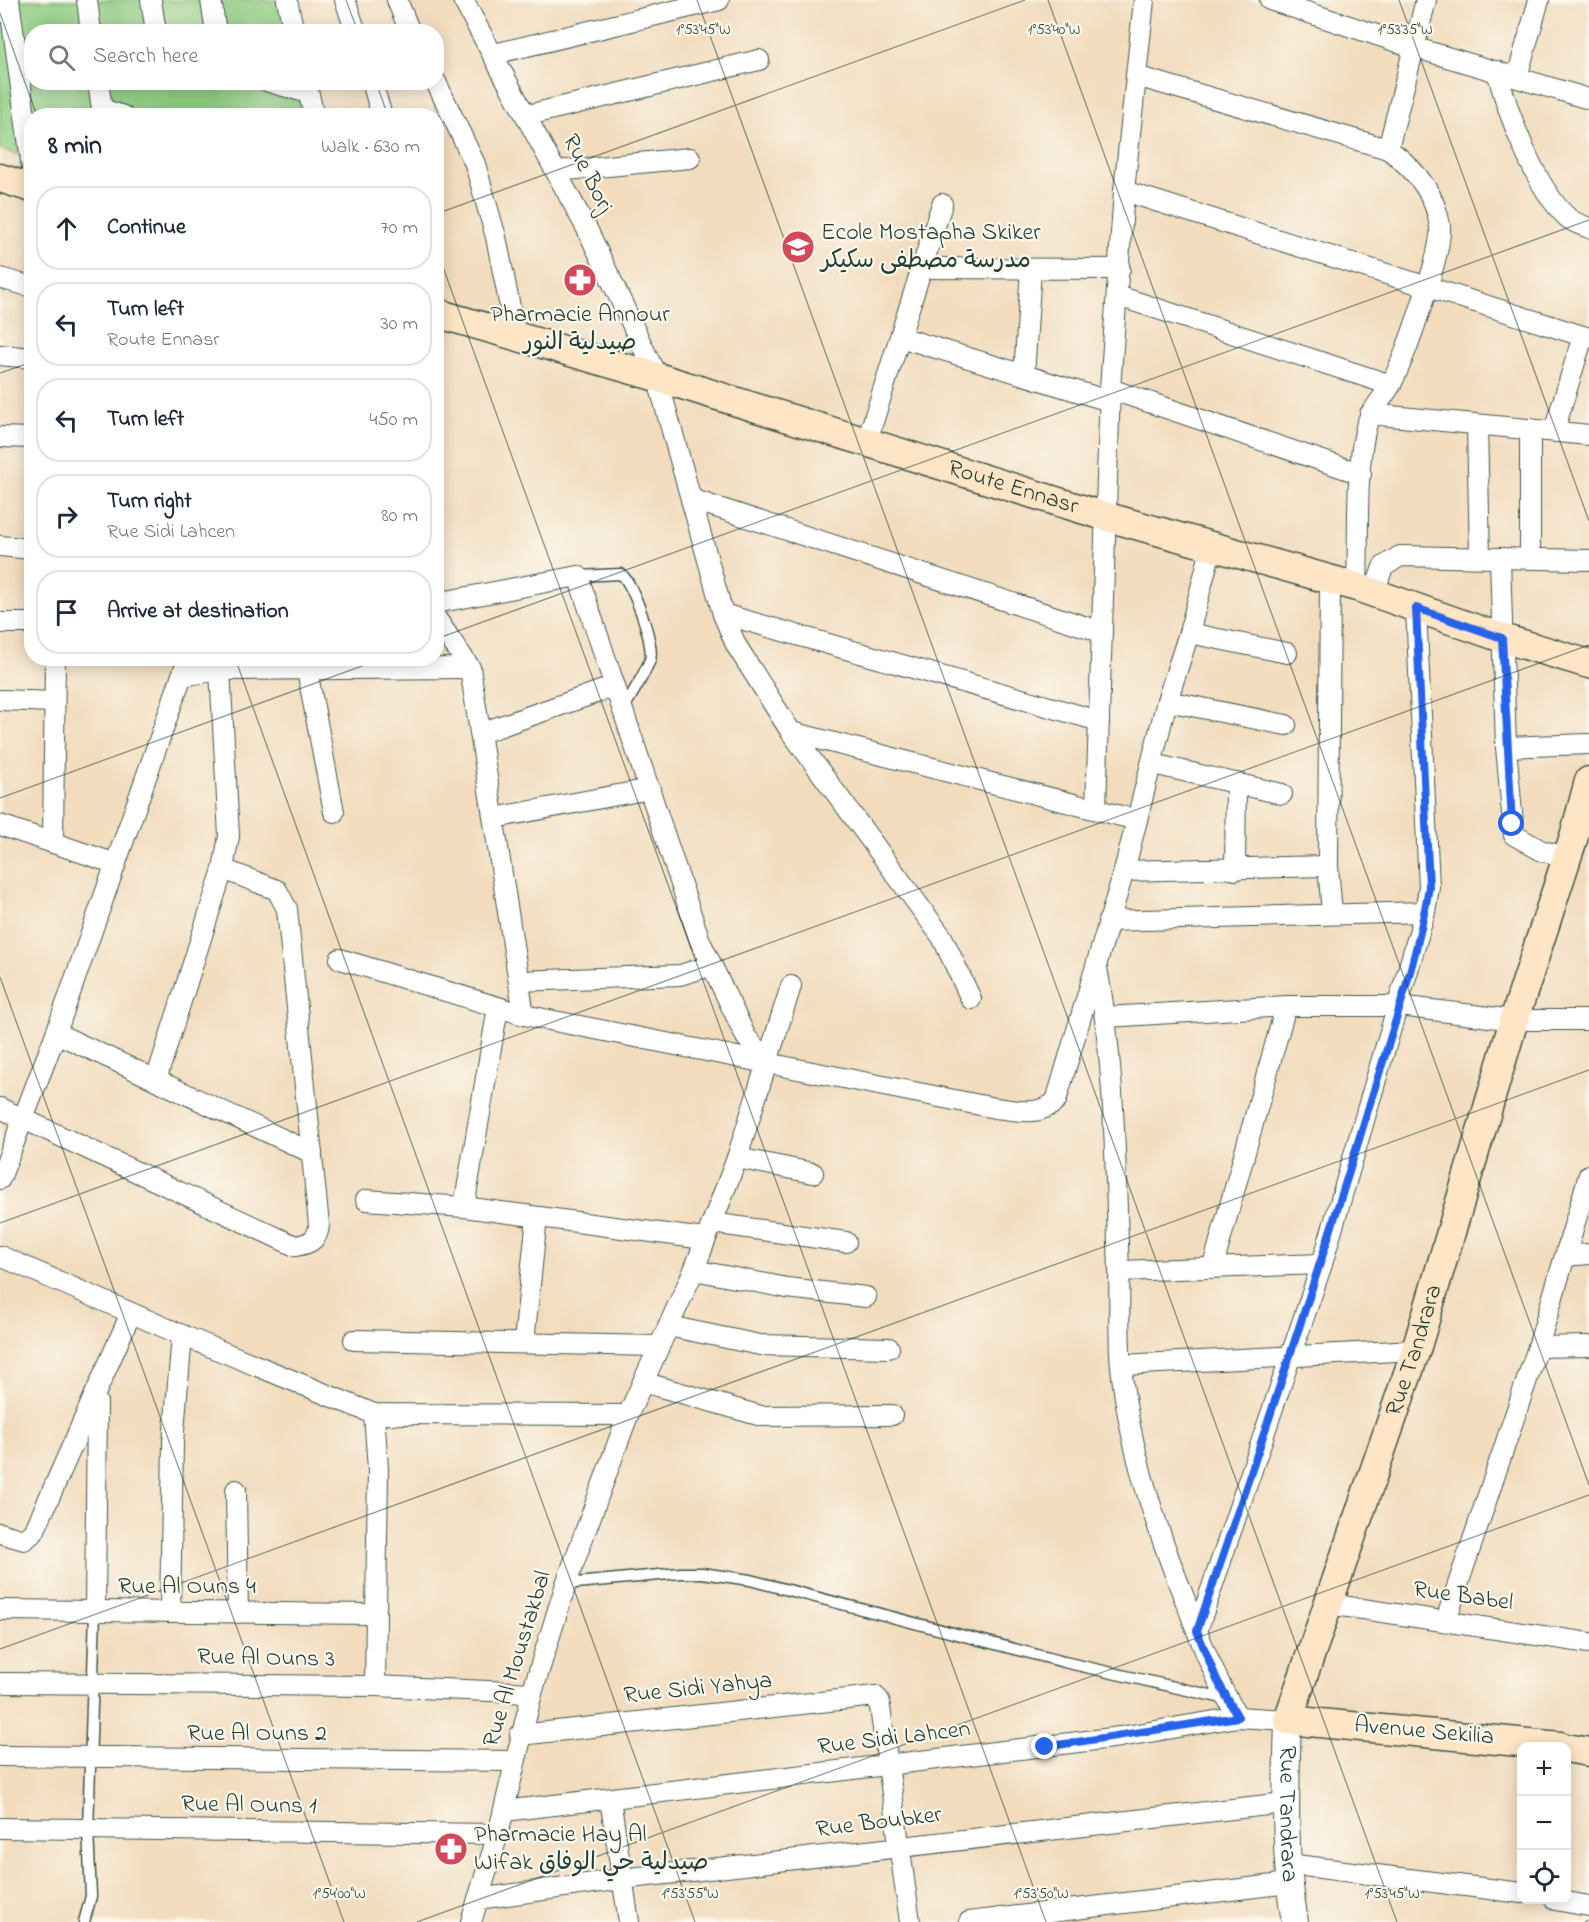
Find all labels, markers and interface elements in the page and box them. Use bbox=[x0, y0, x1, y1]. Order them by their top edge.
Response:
text: 1°53'45"W bbox=[675, 19, 731, 41]
text: 1°53'40"W bbox=[1028, 19, 1080, 41]
text: 1°53'35"W bbox=[1377, 19, 1433, 41]
search box bbox=[24, 24, 444, 90]
icon: search bbox=[45, 41, 78, 74]
text: Search here bbox=[93, 41, 198, 73]
text: 8 min bbox=[48, 128, 102, 166]
street label: Rue Borj bbox=[552, 128, 622, 221]
text: Walk · 630 m bbox=[321, 133, 420, 162]
icon: ahead bbox=[50, 212, 83, 245]
text: Continue bbox=[107, 212, 186, 244]
text: 70 m bbox=[381, 214, 418, 243]
place label: Ecole Mostapha Skiker مدرسة مصطفى سكيكر bbox=[819, 216, 1041, 279]
school or university icon: Ecole Mostapha Skiker مدرسة مصطفى سكيكر bbox=[780, 229, 816, 265]
pharmacy icon: Pharmacie Annour صيدلية النور bbox=[562, 262, 598, 298]
text: Turn left bbox=[107, 294, 184, 326]
place label: Pharmacie Annour صيدلية النور bbox=[490, 298, 670, 361]
icon: left bbox=[50, 308, 83, 341]
text: 30 m bbox=[381, 310, 418, 339]
text: Route Ennasr bbox=[107, 326, 220, 355]
icon: left bbox=[50, 404, 83, 437]
text: Turn left bbox=[107, 404, 184, 436]
text: 450 m bbox=[369, 406, 418, 435]
street label: Route Ennasr bbox=[943, 451, 1083, 525]
text: Turn right bbox=[107, 486, 192, 518]
icon: right bbox=[50, 500, 83, 533]
text: 80 m bbox=[381, 502, 418, 531]
text: Rue Sidi Lahcen bbox=[107, 518, 235, 547]
icon: arrive bbox=[50, 596, 83, 629]
text: Arrive at destination bbox=[107, 596, 289, 628]
route start bbox=[1498, 810, 1524, 836]
street label: Rue Tandrara bbox=[1377, 1280, 1452, 1421]
street label: Rue Al Moustakbal bbox=[475, 1567, 561, 1751]
street label: Rue Al Ouns 4 bbox=[118, 1570, 256, 1605]
street label: Rue Babel bbox=[1411, 1573, 1515, 1621]
street label: Rue Al Ouns 3 bbox=[197, 1640, 335, 1678]
street label: Rue Sidi Yahya bbox=[622, 1664, 774, 1715]
street label: Avenue Sekilia bbox=[1353, 1708, 1495, 1756]
street label: Rue Sidi Lahcen bbox=[816, 1712, 972, 1766]
street label: Rue Al Ouns 2 bbox=[187, 1717, 327, 1752]
route end bbox=[1031, 1733, 1057, 1759]
map controls bbox=[1517, 1742, 1571, 1904]
button: + bbox=[1517, 1742, 1571, 1796]
street label: Rue Tandrara bbox=[1269, 1745, 1307, 1884]
street label: Rue Al Ouns 1 bbox=[181, 1787, 317, 1825]
button: − bbox=[1517, 1796, 1571, 1850]
street label: Rue Boubker bbox=[814, 1798, 945, 1848]
place label: Pharmacie Hay Al Wifak صيدلية حي الوفاق bbox=[474, 1818, 708, 1882]
pharmacy icon: Pharmacie Hay Al Wifak صيدلية حي الوفاق bbox=[433, 1831, 469, 1867]
button: locate bbox=[1517, 1850, 1571, 1904]
text: 1°54'00"W bbox=[312, 1883, 366, 1905]
text: 1°53'55"W bbox=[661, 1883, 719, 1905]
text: 1°53'50"W bbox=[1013, 1883, 1069, 1905]
text: 1°53'45"W bbox=[1364, 1883, 1420, 1905]

